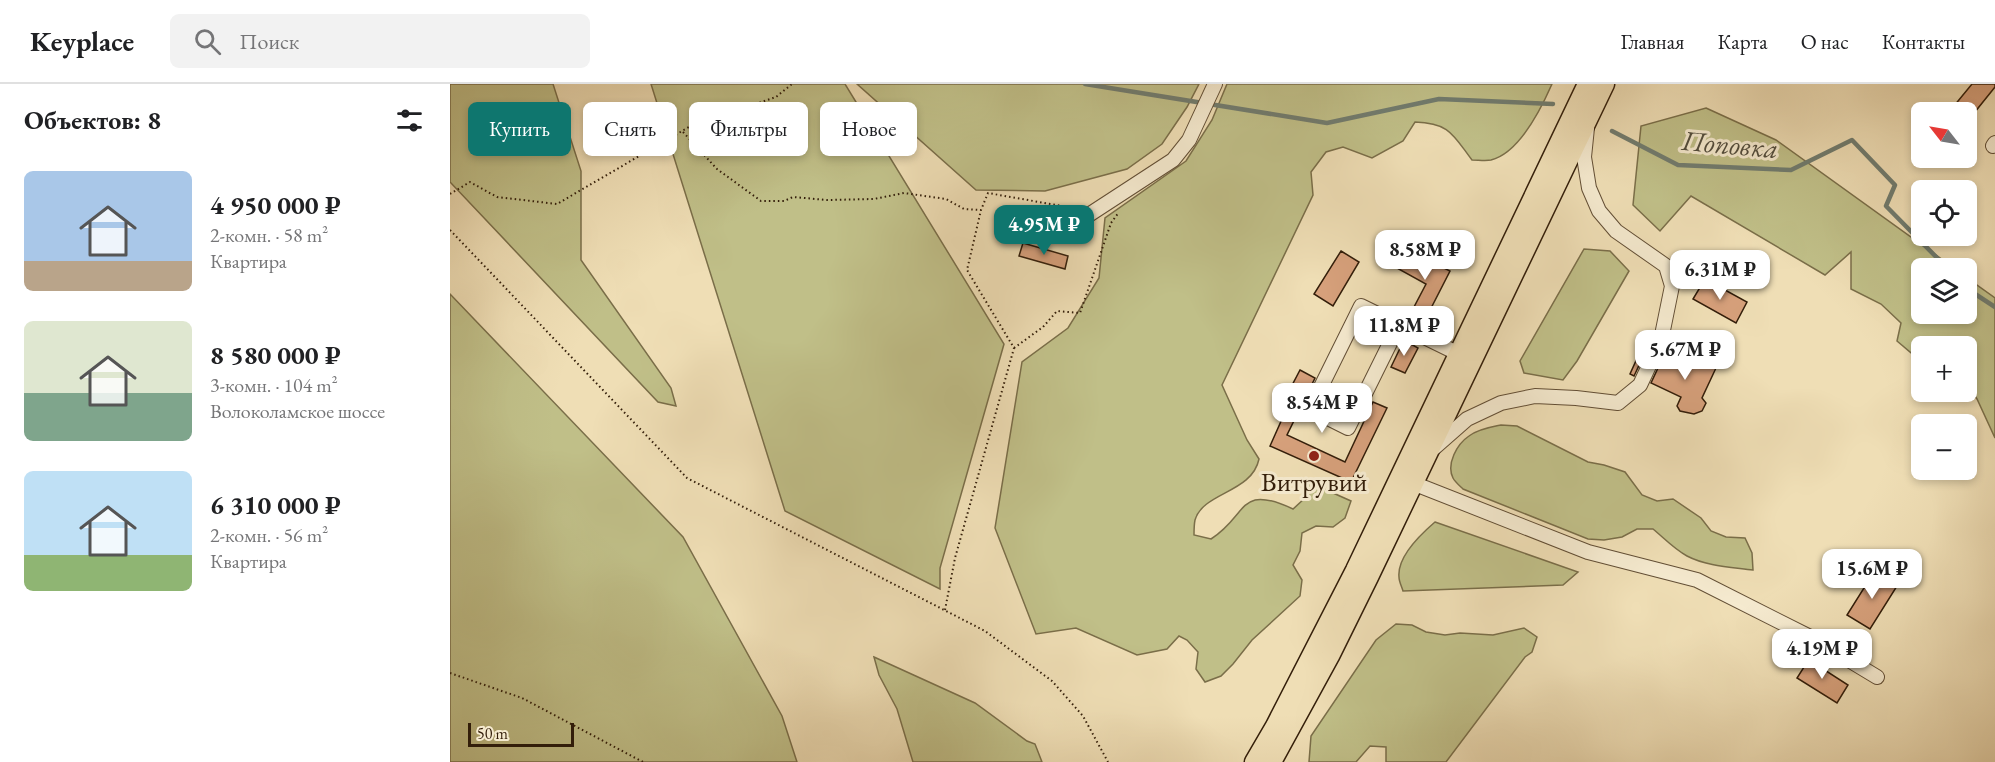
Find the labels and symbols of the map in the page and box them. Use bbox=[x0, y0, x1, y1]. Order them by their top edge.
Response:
north arrow bbox=[1911, 102, 1977, 168]
water label: Поповка bbox=[1679, 122, 1780, 166]
pin: 4.95M ₽ bbox=[989, 205, 1099, 256]
pin: 8.58M ₽ bbox=[1370, 230, 1480, 281]
pin: 6.31M ₽ bbox=[1665, 250, 1775, 301]
pin: 11.8M ₽ bbox=[1349, 306, 1459, 357]
pin: 5.67M ₽ bbox=[1630, 330, 1740, 381]
pin: 8.54M ₽ bbox=[1267, 383, 1377, 434]
marker: Витрувий bbox=[1307, 449, 1321, 463]
place label: Витрувий bbox=[1261, 464, 1367, 499]
pin: 15.6M ₽ bbox=[1817, 549, 1927, 600]
pin: 4.19M ₽ bbox=[1767, 629, 1877, 680]
scale bar bbox=[468, 720, 574, 748]

